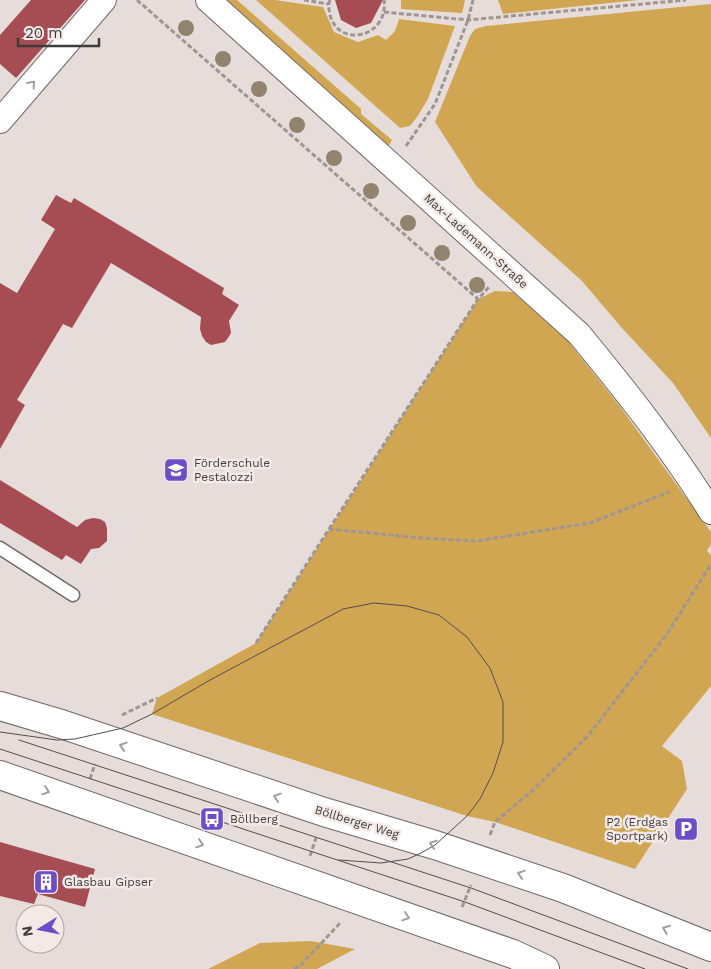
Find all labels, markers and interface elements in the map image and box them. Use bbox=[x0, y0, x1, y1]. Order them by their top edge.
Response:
scale bar bbox=[18, 15, 99, 47]
text: 20 m bbox=[25, 24, 63, 42]
one-way arrow bbox=[26, 81, 35, 90]
street label: Max-Lademann-Straße bbox=[421, 191, 531, 291]
place label: Förderschule Pestalozzi bbox=[194, 456, 270, 484]
school or university icon: Förderschule Pestalozzi bbox=[163, 457, 189, 483]
one-way arrow bbox=[119, 742, 128, 752]
one-way arrow bbox=[41, 785, 50, 795]
one-way arrow bbox=[274, 792, 282, 802]
street label: Böllberger Weg bbox=[313, 803, 402, 842]
bus stop icon: Böllberg bbox=[199, 806, 225, 832]
place label: Böllberg bbox=[230, 812, 278, 826]
place label: P2 (Erdgas Sportpark) bbox=[606, 815, 668, 843]
parking icon: P2 (Erdgas Sportpark) bbox=[673, 816, 699, 842]
one-way arrow bbox=[195, 838, 203, 848]
one-way arrow bbox=[429, 840, 437, 850]
building icon: Glasbau Gipser bbox=[33, 869, 59, 895]
one-way arrow bbox=[517, 870, 525, 880]
place label: Glasbau Gipser bbox=[64, 875, 153, 889]
north arrow bbox=[15, 904, 65, 954]
one-way arrow bbox=[401, 911, 410, 921]
one-way arrow bbox=[662, 924, 671, 935]
text: N bbox=[18, 925, 36, 938]

